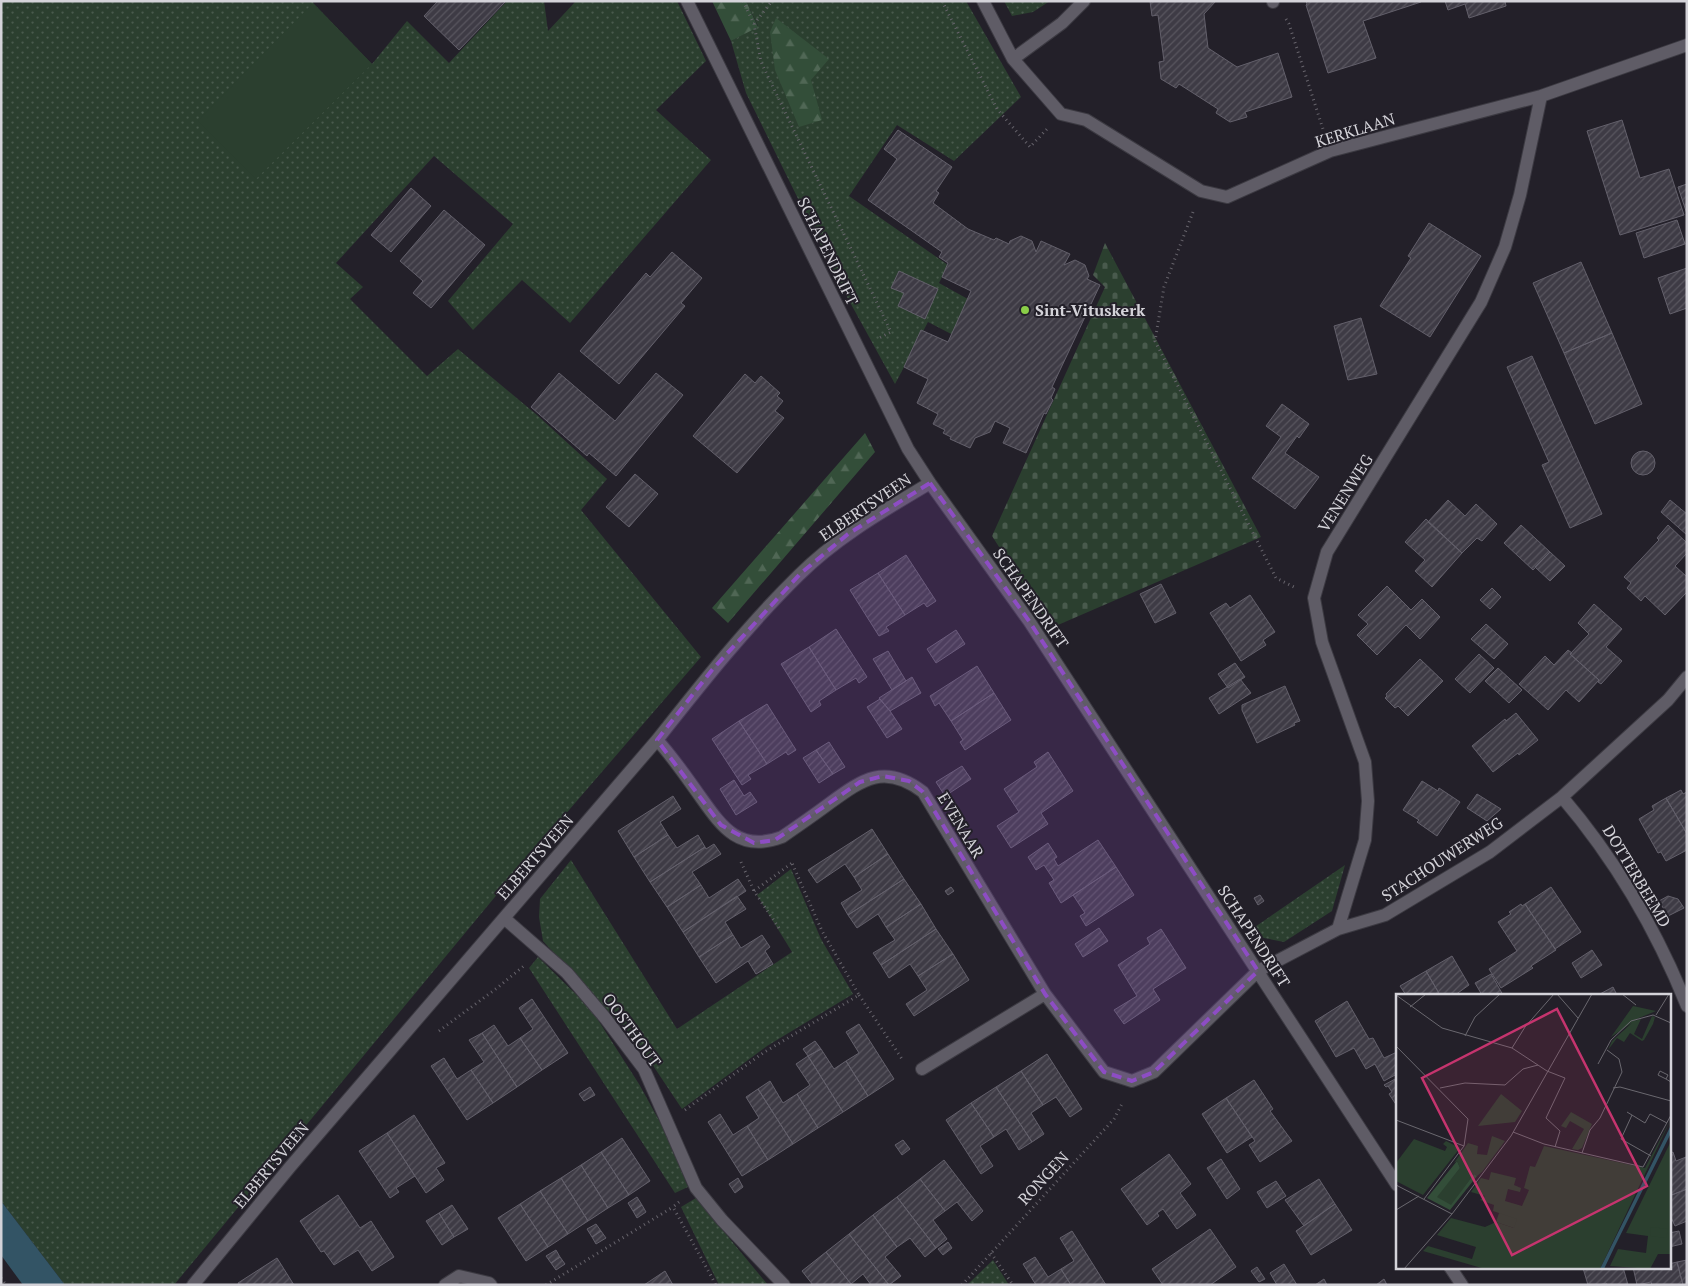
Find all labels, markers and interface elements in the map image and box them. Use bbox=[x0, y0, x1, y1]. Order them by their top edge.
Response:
street label: KERKLAAN bbox=[1312, 107, 1398, 153]
street label: SCHAPENDRIFT bbox=[792, 193, 864, 309]
place label: Sint-Vituskerk bbox=[1035, 299, 1146, 321]
marker: Sint-Vituskerk bbox=[1019, 304, 1031, 316]
street label: VENENWEG bbox=[1312, 450, 1378, 536]
street label: ELBERTSVEEN bbox=[815, 468, 915, 546]
street label: SCHAPENDRIFT bbox=[988, 543, 1074, 653]
street label: EVENAAR bbox=[933, 788, 990, 863]
street label: ELBERTSVEEN bbox=[492, 809, 578, 904]
street label: STACHOUWERWEG bbox=[1377, 811, 1507, 907]
street label: DOTTERBEEMD bbox=[1598, 821, 1676, 931]
street label: SCHAPENDRIFT bbox=[1213, 881, 1295, 991]
street label: OOSTHOUT bbox=[598, 989, 666, 1071]
inset map bbox=[1396, 994, 1670, 1268]
street label: ELBERTSVEEN bbox=[228, 1117, 314, 1213]
street label: RONGEN bbox=[1013, 1146, 1074, 1209]

